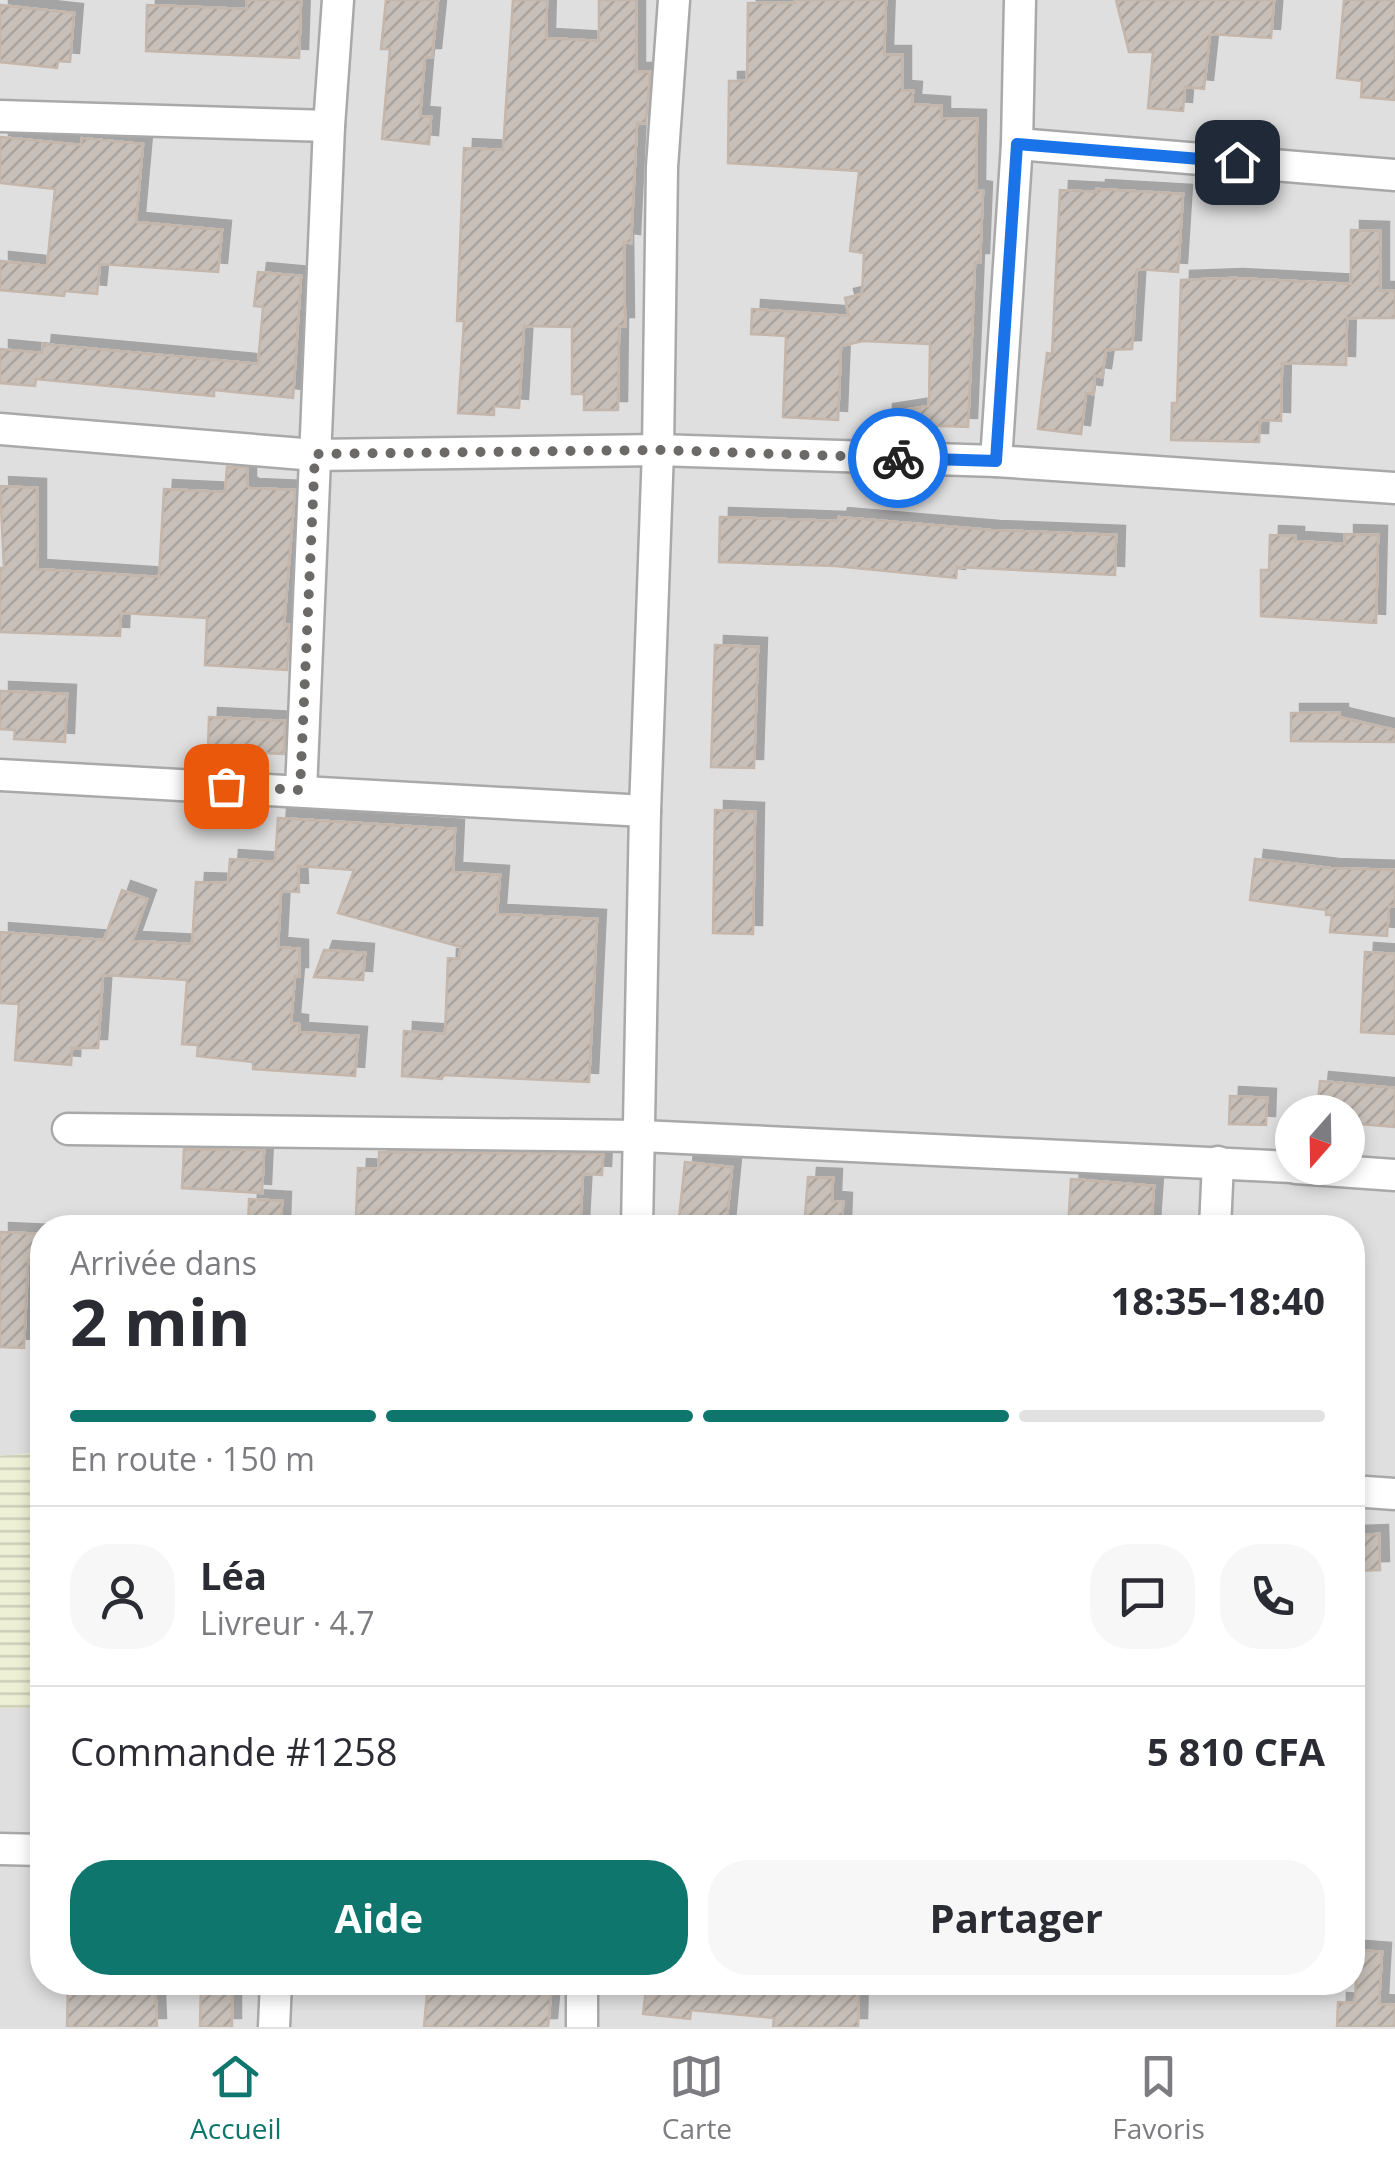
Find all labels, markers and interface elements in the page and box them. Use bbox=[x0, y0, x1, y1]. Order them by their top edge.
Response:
pin bbox=[1195, 120, 1280, 205]
icon: home bbox=[1210, 135, 1265, 190]
courier bbox=[848, 408, 948, 508]
icon: bike bbox=[871, 431, 926, 486]
pin bbox=[184, 744, 269, 829]
icon: bag bbox=[199, 759, 254, 814]
north arrow bbox=[1275, 1095, 1365, 1185]
map controls bbox=[1275, 1095, 1365, 1185]
text: Arrivée dans bbox=[70, 1241, 257, 1284]
text: 18:35–18:40 bbox=[1111, 1274, 1325, 1326]
text: 2 min bbox=[70, 1277, 250, 1365]
text: En route · 150 m bbox=[70, 1437, 315, 1480]
button: person bbox=[70, 1544, 175, 1649]
button: chat bbox=[1090, 1544, 1195, 1649]
button: phone bbox=[1220, 1544, 1325, 1649]
text: Léa bbox=[200, 1549, 267, 1601]
text: Livreur · 4.7 bbox=[200, 1601, 375, 1644]
text: Commande #1258 bbox=[70, 1725, 398, 1777]
text: 5 810 CFA bbox=[1147, 1725, 1325, 1777]
button: Aide bbox=[70, 1860, 688, 1975]
button: Partager bbox=[708, 1860, 1325, 1975]
tab: Accueil bbox=[190, 2049, 282, 2147]
tab: Carte bbox=[662, 2049, 732, 2147]
tab: Favoris bbox=[1112, 2049, 1205, 2147]

